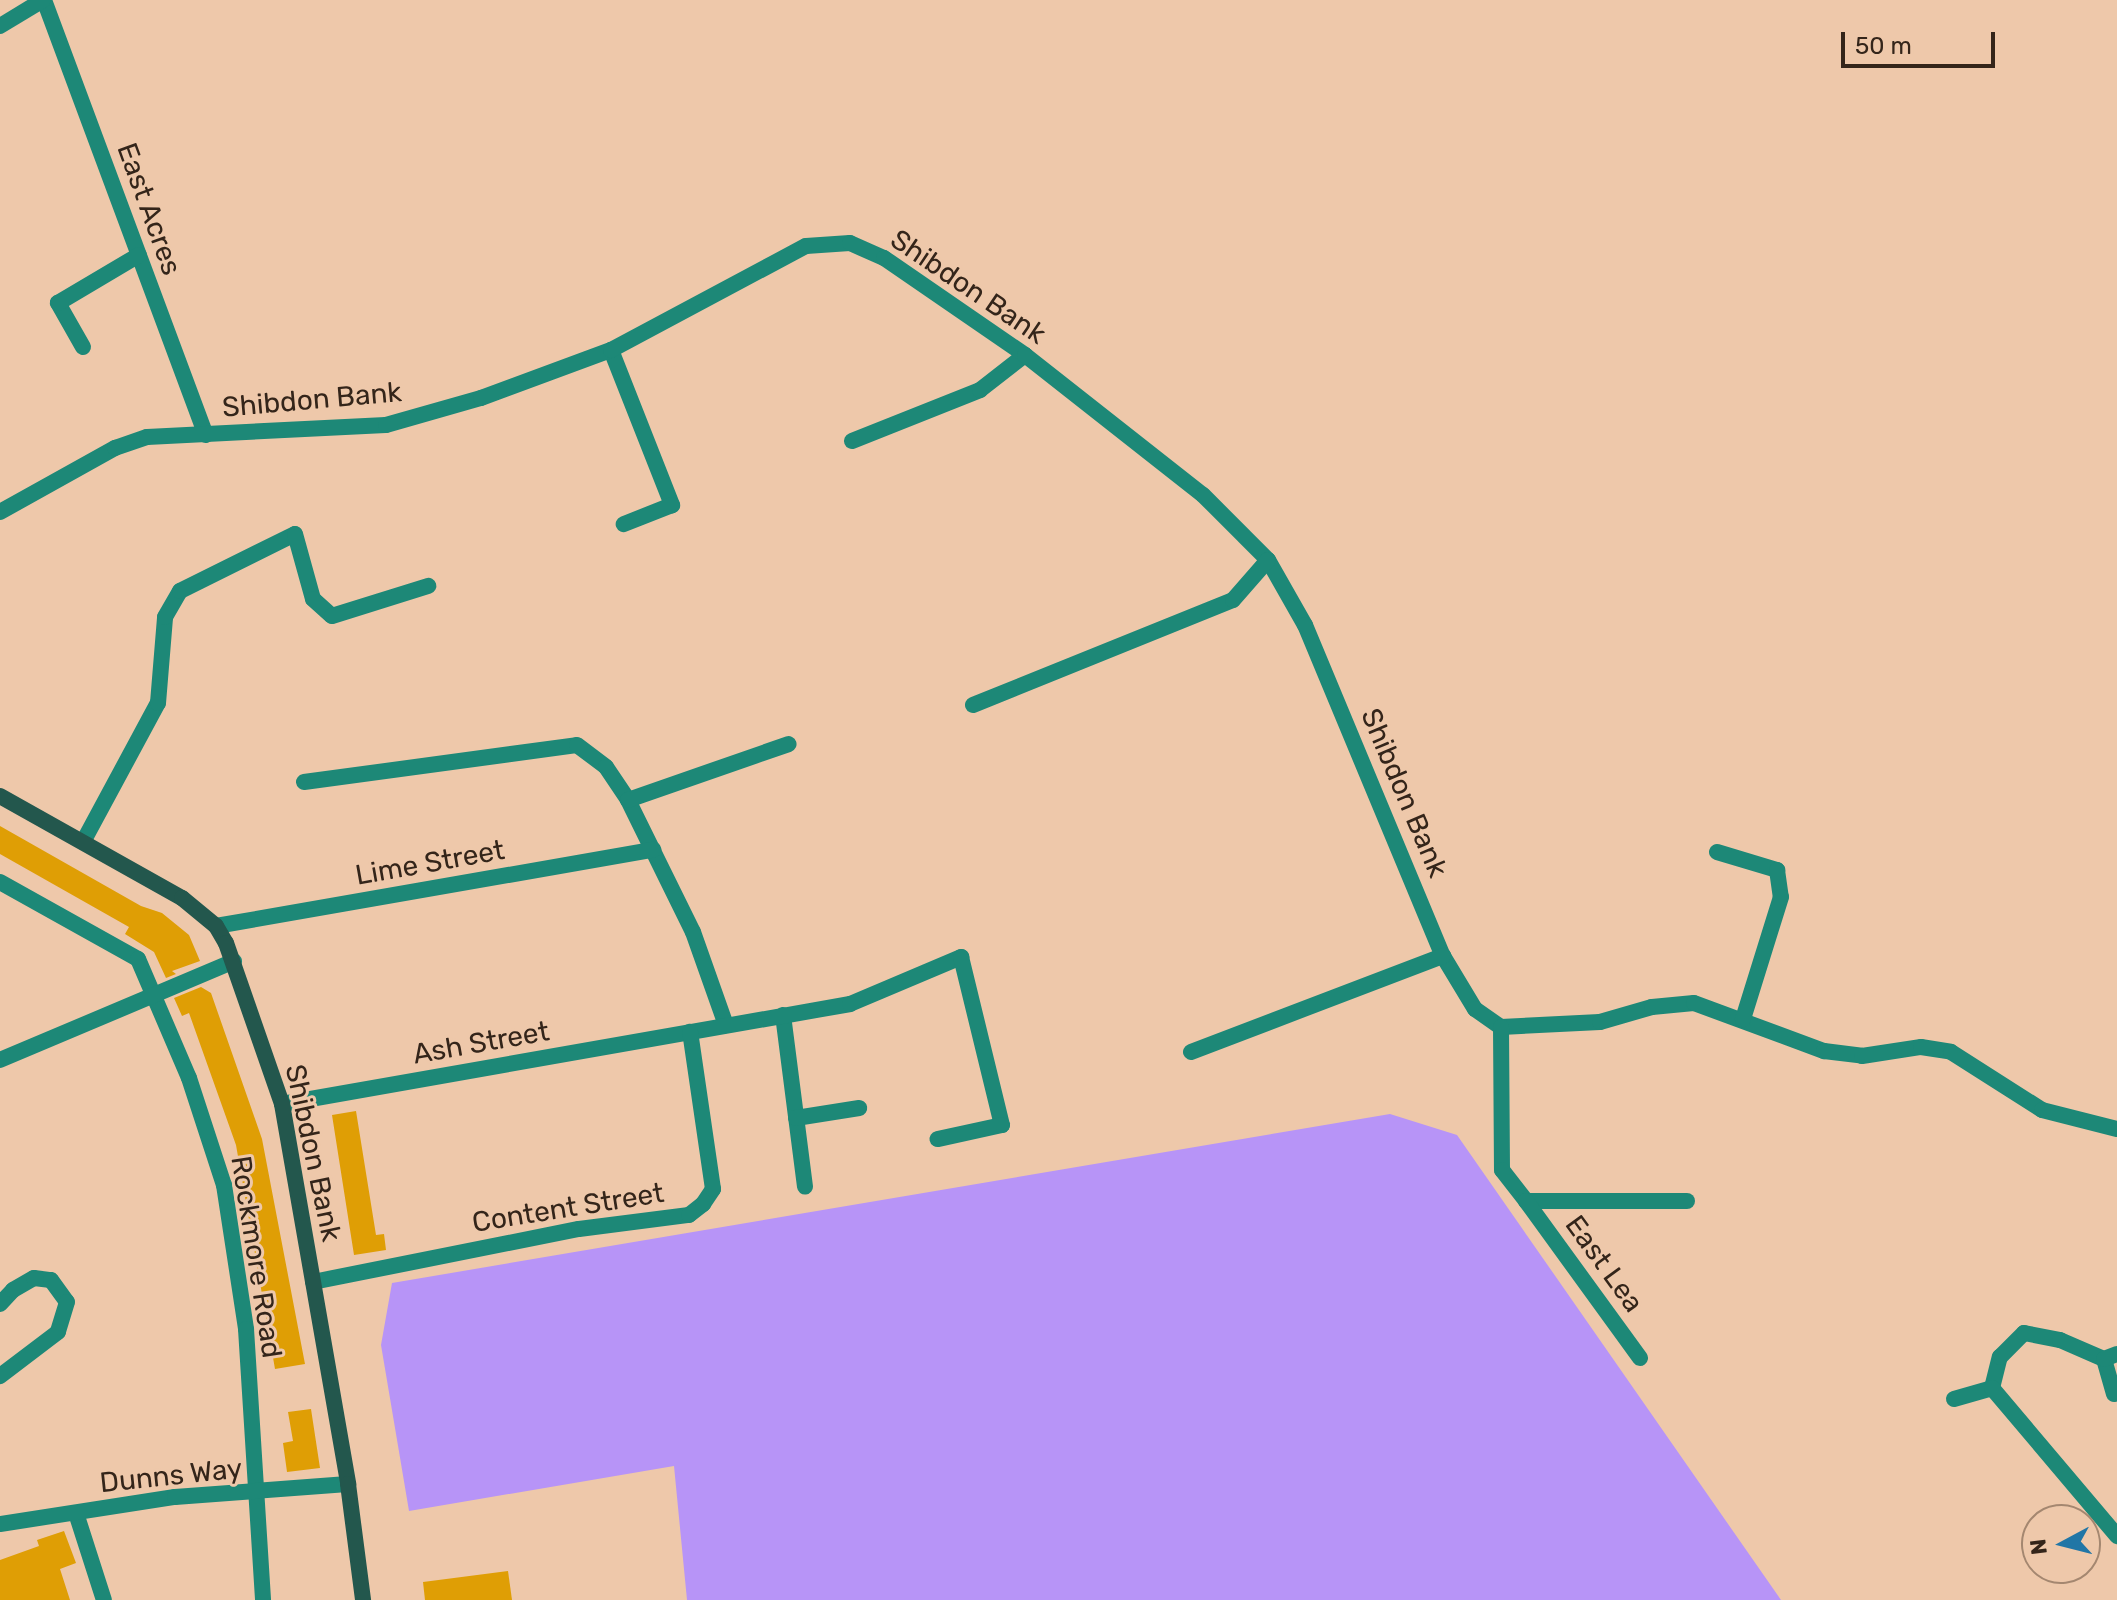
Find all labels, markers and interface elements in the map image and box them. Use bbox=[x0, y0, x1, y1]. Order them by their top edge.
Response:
scale bar bbox=[1845, 16, 1999, 66]
text: 50 m bbox=[1855, 32, 1912, 60]
street label: East Acres bbox=[109, 138, 189, 280]
street label: Shibdon Bank bbox=[884, 223, 1052, 351]
street label: Shibdon Bank bbox=[221, 375, 403, 425]
street label: Shibdon Bank bbox=[1353, 704, 1455, 882]
street label: Lime Street bbox=[353, 833, 507, 893]
street label: Ash Street bbox=[410, 1014, 552, 1072]
street label: Shibdon Bank bbox=[278, 1061, 348, 1245]
street label: Rockmore Road bbox=[223, 1153, 289, 1361]
street label: Content Street bbox=[470, 1176, 666, 1240]
street label: East Lea bbox=[1558, 1209, 1650, 1319]
street label: Dunns Way bbox=[98, 1452, 244, 1500]
north arrow bbox=[2021, 1504, 2101, 1584]
text: N bbox=[2024, 1537, 2053, 1556]

